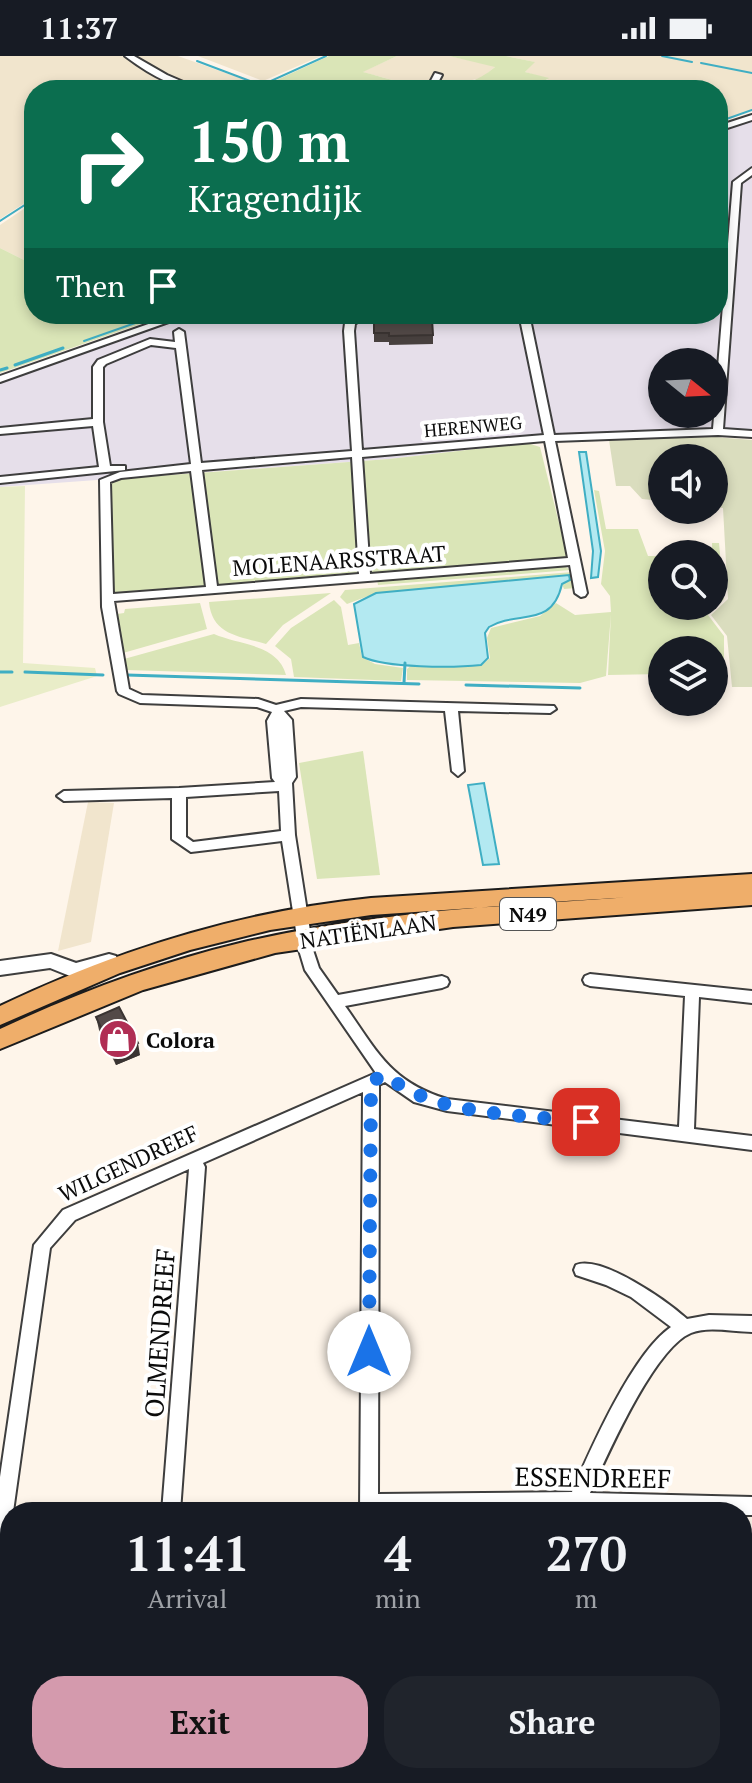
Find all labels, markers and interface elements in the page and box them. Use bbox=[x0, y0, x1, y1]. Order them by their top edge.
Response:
text: 11:37 bbox=[40, 8, 118, 48]
text: 150 m bbox=[188, 104, 350, 178]
icon: right bbox=[56, 112, 160, 216]
text: Kragendijk bbox=[188, 175, 361, 222]
icon: arrive bbox=[141, 264, 185, 308]
text: Then bbox=[56, 266, 125, 306]
north arrow bbox=[648, 348, 728, 428]
map controls bbox=[648, 348, 728, 716]
street label: HERENWEG bbox=[423, 410, 524, 442]
button: sound bbox=[648, 444, 728, 524]
street label: MOLENAARSSTRAAT bbox=[231, 538, 447, 582]
button: search bbox=[648, 540, 728, 620]
button: layers bbox=[648, 636, 728, 716]
road number: N49 bbox=[500, 898, 556, 930]
street label: NATIËNLAAN bbox=[298, 907, 438, 955]
shop icon: Colora bbox=[97, 1018, 139, 1060]
place label: Colora bbox=[146, 1025, 215, 1054]
pin bbox=[552, 1088, 620, 1156]
icon: arrive bbox=[564, 1100, 608, 1144]
street label: WILGENDREEF bbox=[53, 1118, 203, 1208]
street label: OLMENDREEF bbox=[136, 1247, 182, 1419]
position arrow bbox=[327, 1310, 411, 1394]
street label: ESSENDREEF bbox=[514, 1459, 672, 1495]
text: 11:41 bbox=[125, 1521, 250, 1585]
text: 4 bbox=[384, 1521, 411, 1585]
text: 270 bbox=[546, 1521, 627, 1585]
text: Arrival bbox=[148, 1581, 227, 1615]
text: min bbox=[375, 1581, 421, 1615]
text: m bbox=[575, 1581, 598, 1615]
button: Exit bbox=[32, 1676, 368, 1768]
button: Share bbox=[384, 1676, 720, 1768]

